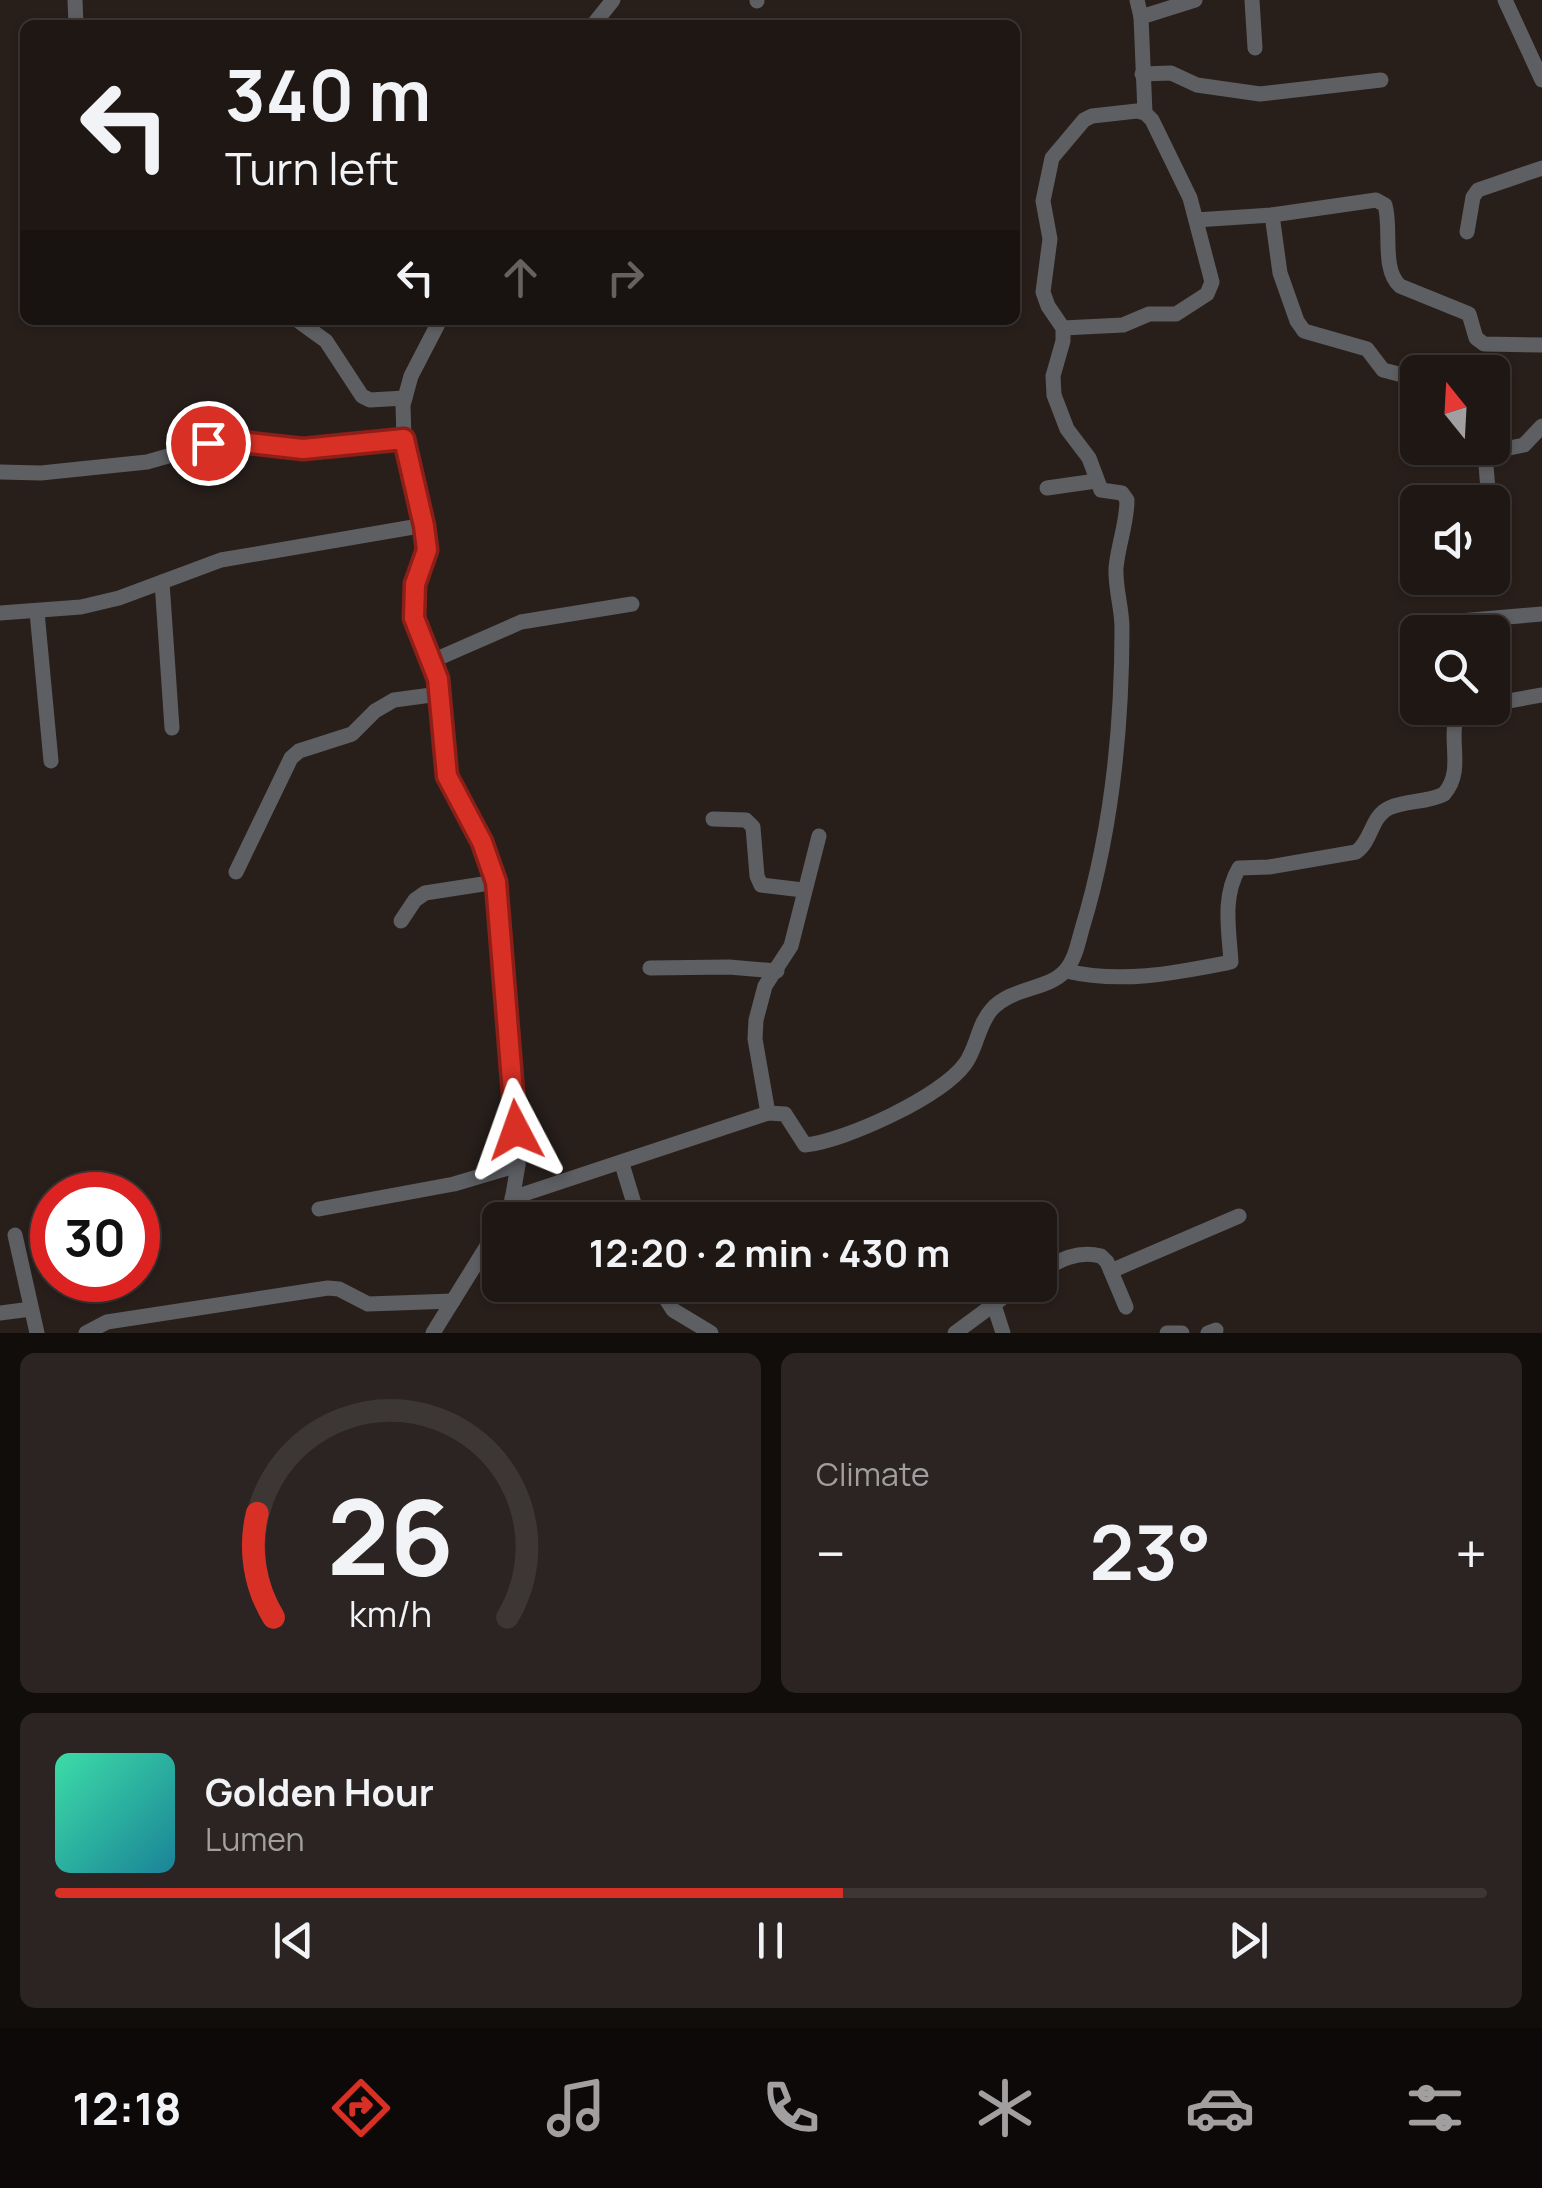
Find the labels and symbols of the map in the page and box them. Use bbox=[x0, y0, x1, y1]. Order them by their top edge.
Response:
north arrow bbox=[1400, 355, 1510, 465]
pin bbox=[166, 401, 251, 486]
position arrow bbox=[464, 1078, 568, 1182]
speed limit sign: 30 bbox=[30, 1172, 160, 1302]

